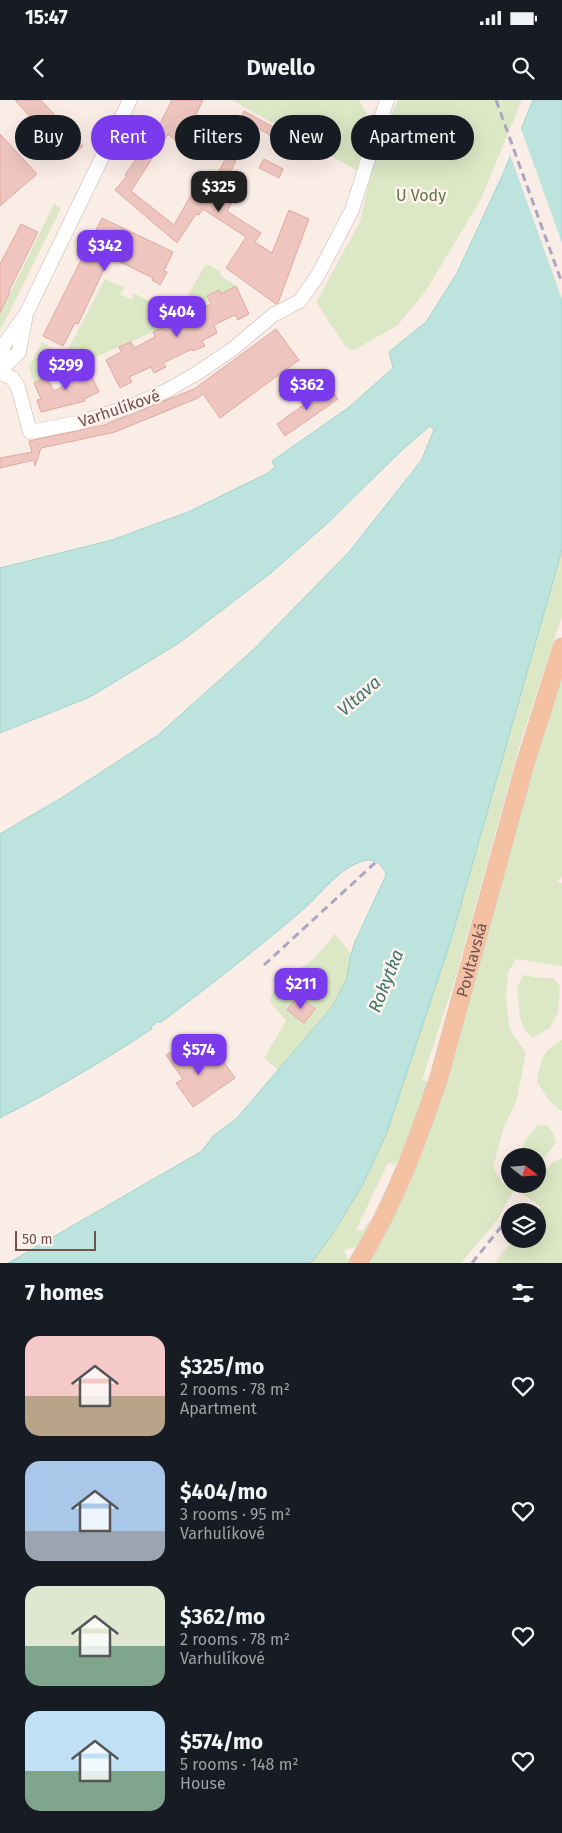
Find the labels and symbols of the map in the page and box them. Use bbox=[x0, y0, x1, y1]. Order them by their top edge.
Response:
pin: $325 bbox=[189, 170, 249, 213]
park label: U Vody bbox=[396, 186, 446, 205]
pin: $342 bbox=[75, 230, 135, 272]
pin: $404 bbox=[147, 296, 207, 338]
pin: $299 bbox=[36, 348, 96, 391]
pin: $362 bbox=[277, 368, 337, 411]
street label: Varhulíkové bbox=[76, 386, 162, 431]
water label: Vltava bbox=[333, 671, 385, 721]
street label: Povltavská bbox=[452, 920, 491, 999]
water label: Rokytka bbox=[363, 946, 409, 1016]
pin: $211 bbox=[271, 968, 331, 1010]
pin: $574 bbox=[169, 1034, 229, 1076]
north arrow bbox=[501, 1148, 546, 1192]
scale bar bbox=[15, 1228, 96, 1251]

